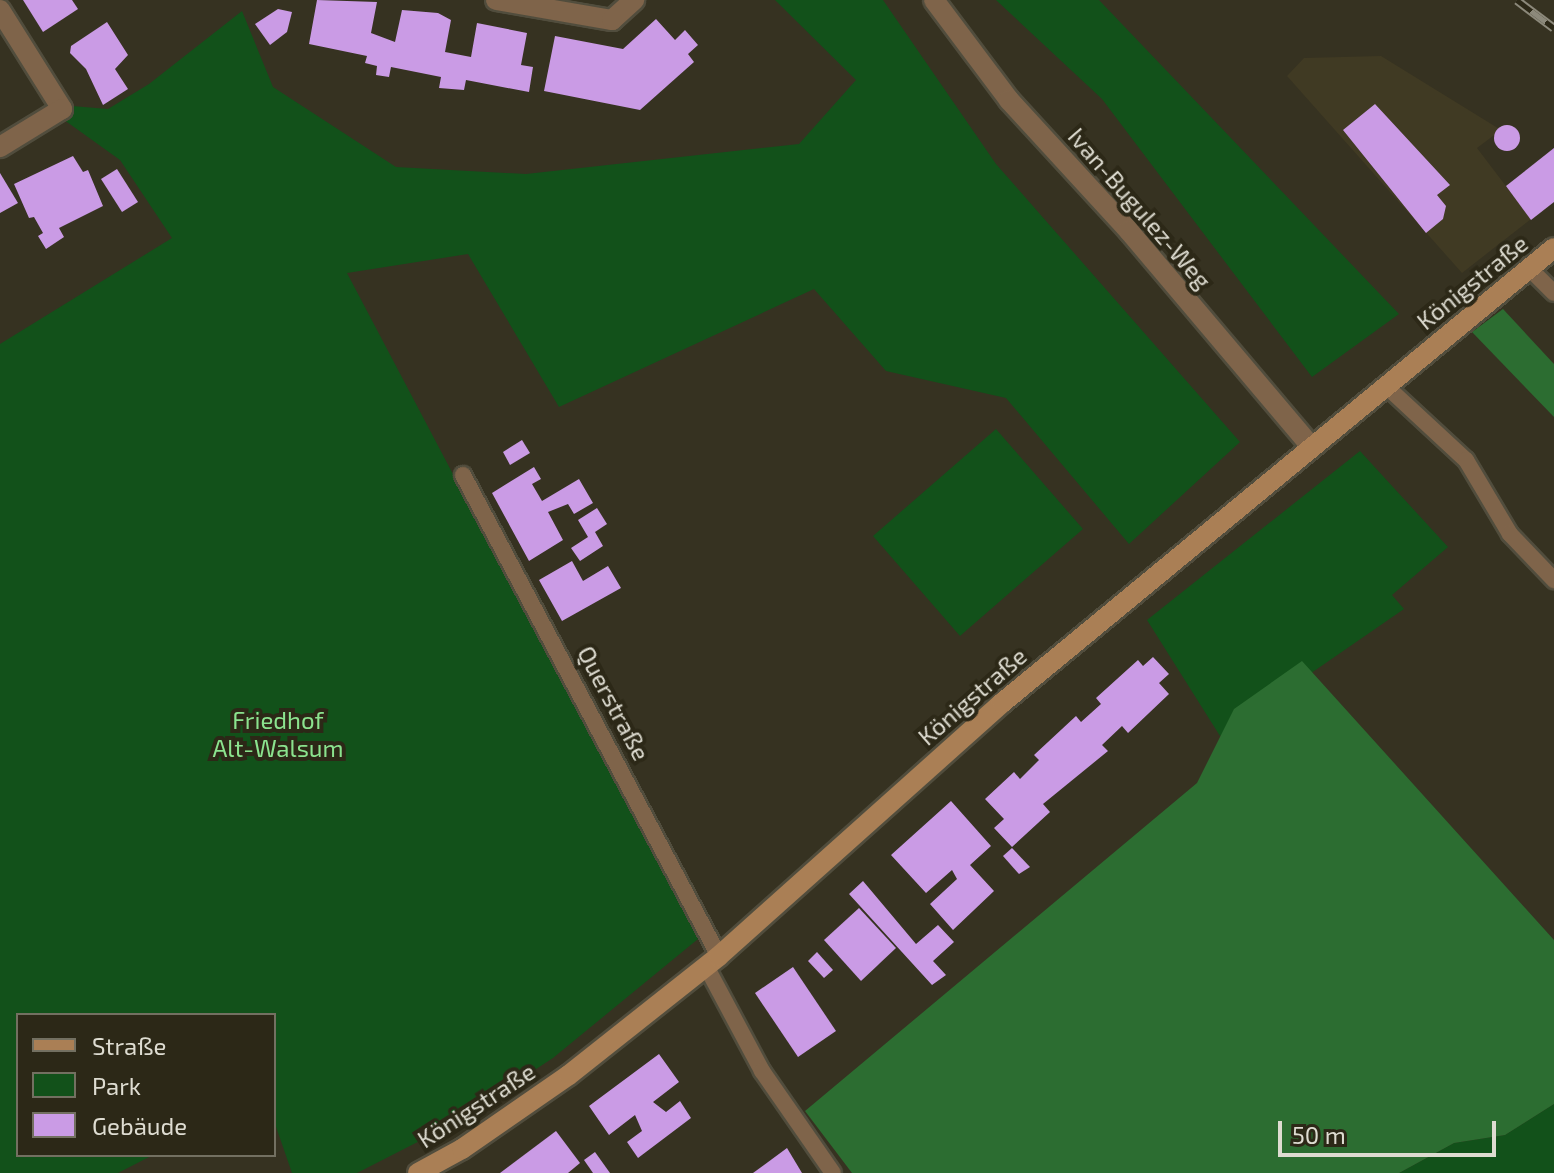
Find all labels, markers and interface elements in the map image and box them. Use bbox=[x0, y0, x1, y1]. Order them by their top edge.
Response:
street label: Ivan-Bugulez-Weg bbox=[1062, 122, 1218, 294]
street label: Königstraße bbox=[1411, 229, 1533, 335]
street label: Querstraße bbox=[572, 641, 656, 765]
street label: Königstraße bbox=[912, 641, 1032, 751]
park label: Friedhof Alt-Walsum bbox=[212, 706, 344, 762]
legend bbox=[16, 1013, 276, 1157]
text: Straße bbox=[92, 1031, 166, 1060]
street label: Königstraße bbox=[412, 1056, 540, 1154]
text: Park bbox=[92, 1071, 141, 1100]
scale bar bbox=[1282, 1105, 1500, 1155]
text: Gebäude bbox=[92, 1111, 187, 1140]
text: 50 m bbox=[1292, 1120, 1346, 1149]

